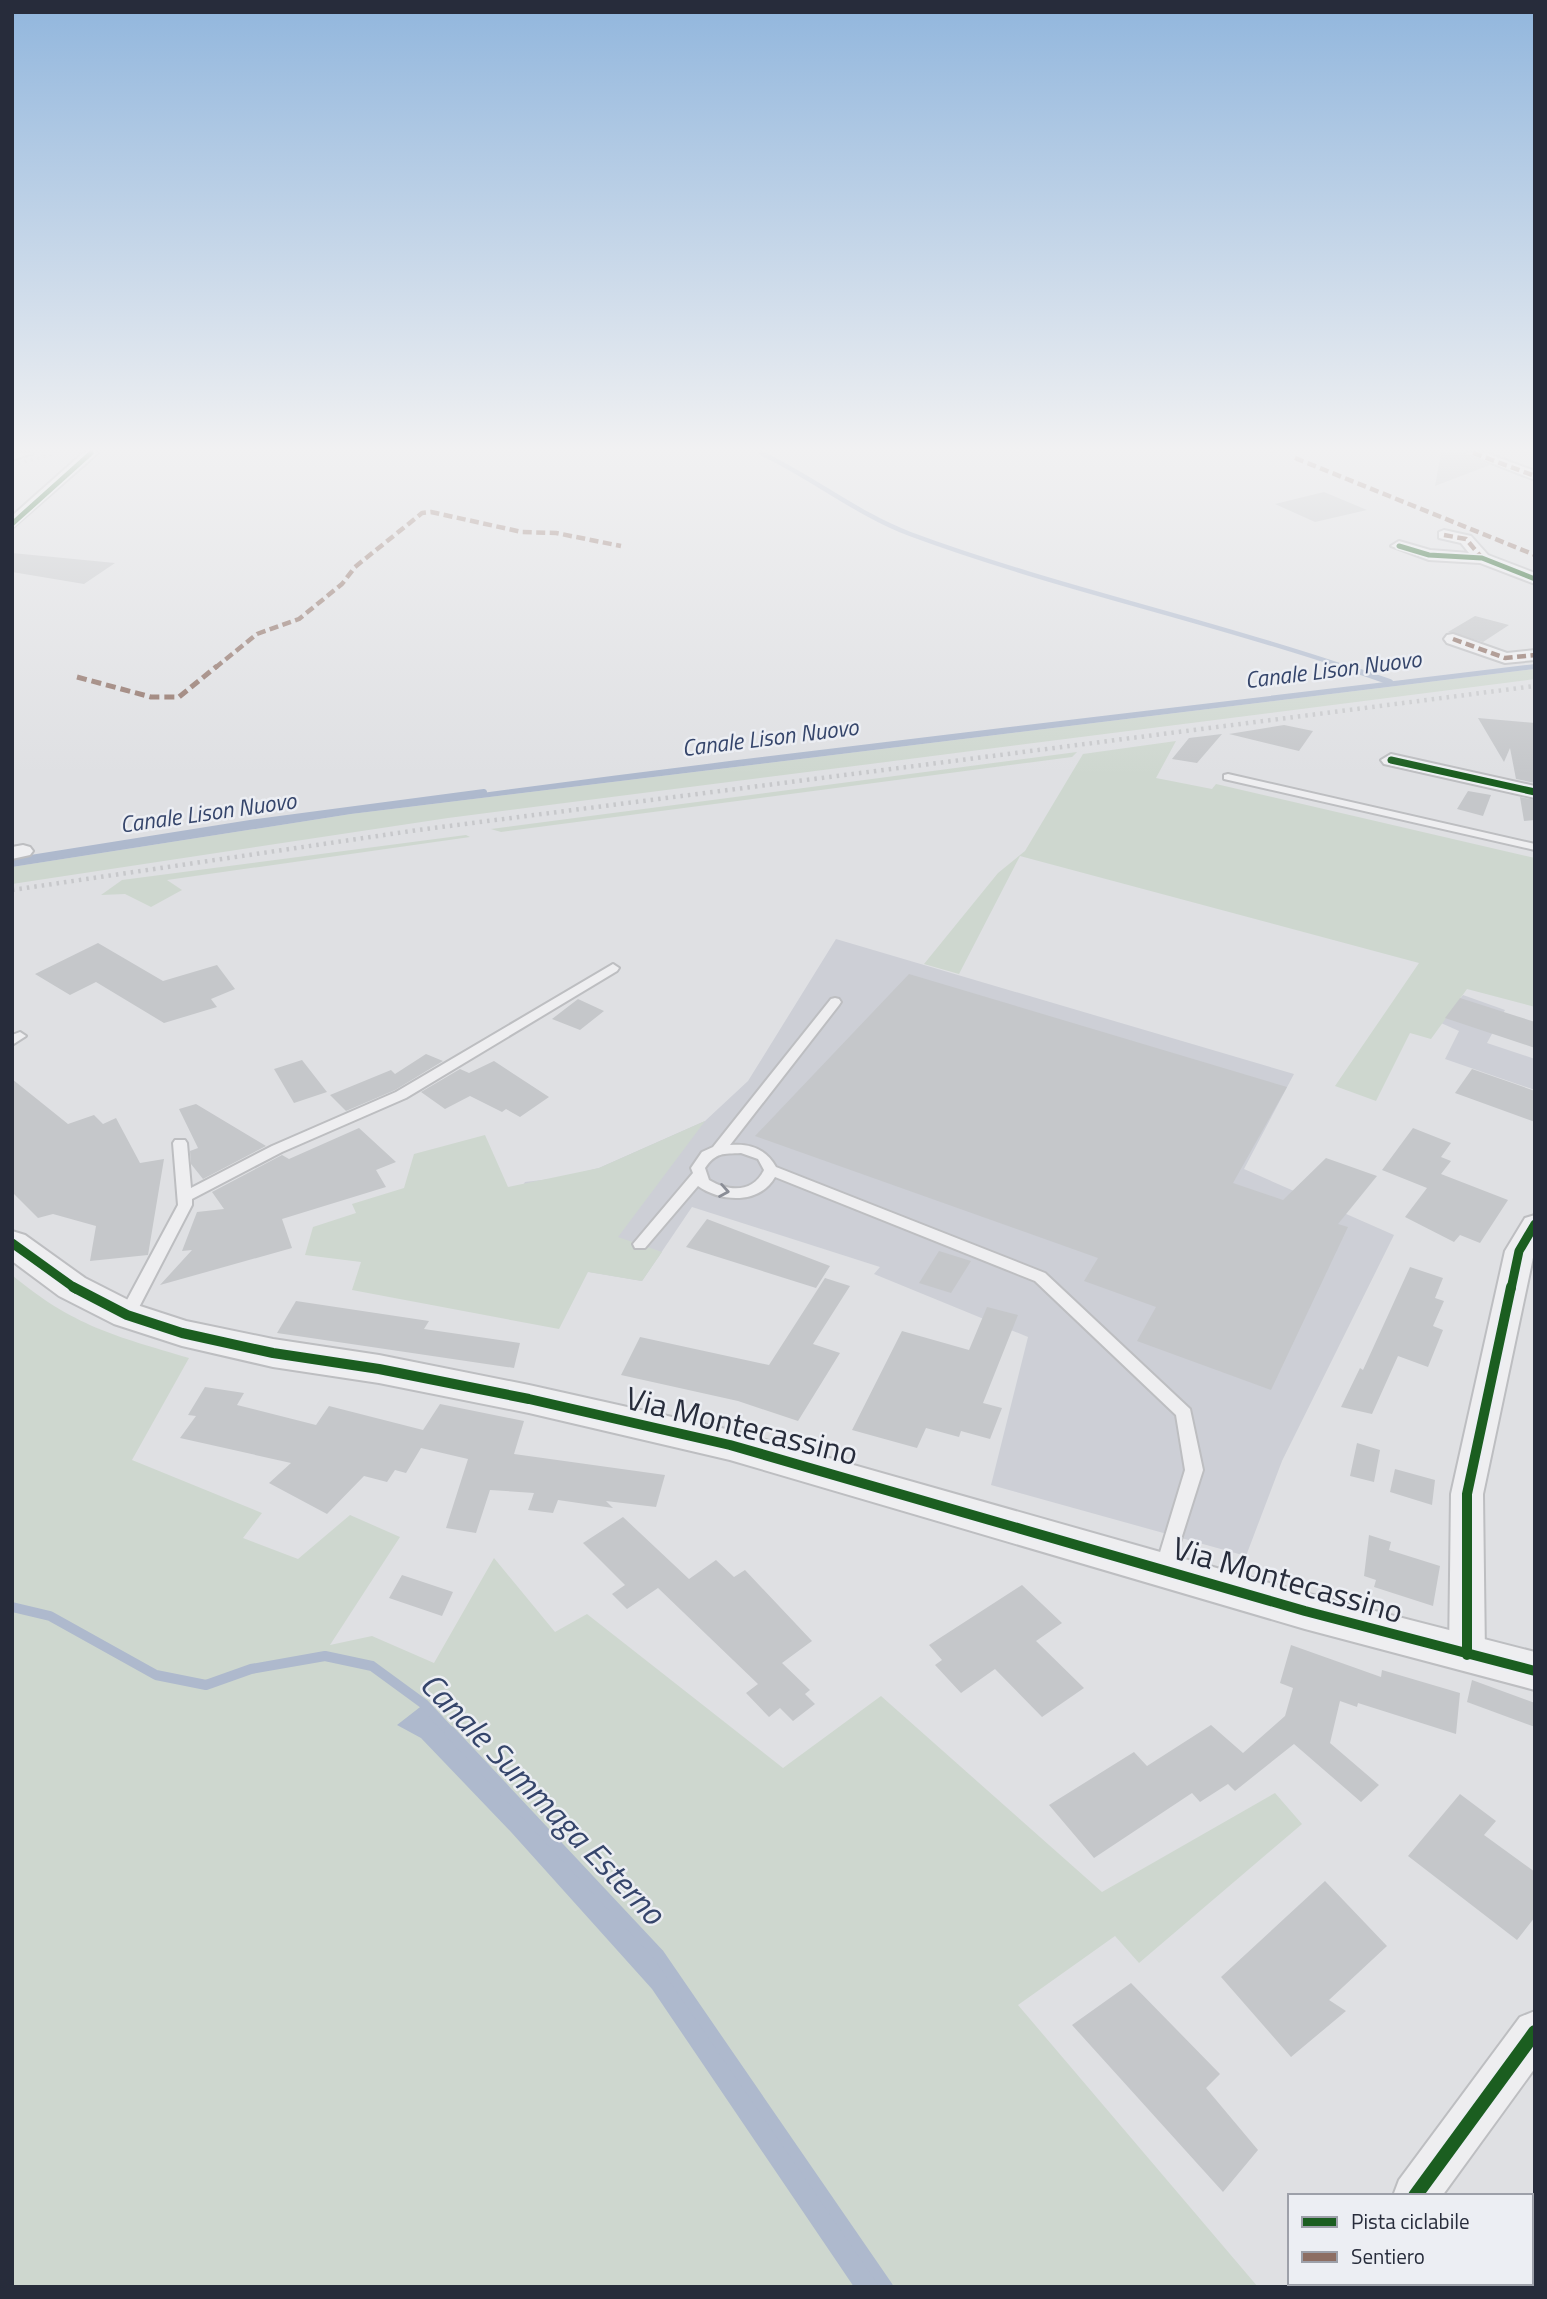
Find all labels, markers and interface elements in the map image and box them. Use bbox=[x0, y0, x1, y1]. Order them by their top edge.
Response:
water label: Canale Lison Nuovo bbox=[1243, 641, 1424, 697]
water label: Canale Lison Nuovo bbox=[680, 709, 861, 765]
water label: Canale Lison Nuovo bbox=[118, 782, 299, 842]
one-way arrow bbox=[718, 1183, 730, 1198]
street label: Via Montecassino bbox=[621, 1373, 863, 1477]
street label: Via Montecassino bbox=[1167, 1523, 1409, 1635]
water label: Canale Summaga Esterno bbox=[409, 1660, 678, 1937]
legend bbox=[1288, 2194, 1533, 2285]
text: Pista ciclabile bbox=[1351, 2205, 1470, 2237]
text: Sentiero bbox=[1351, 2240, 1425, 2272]

